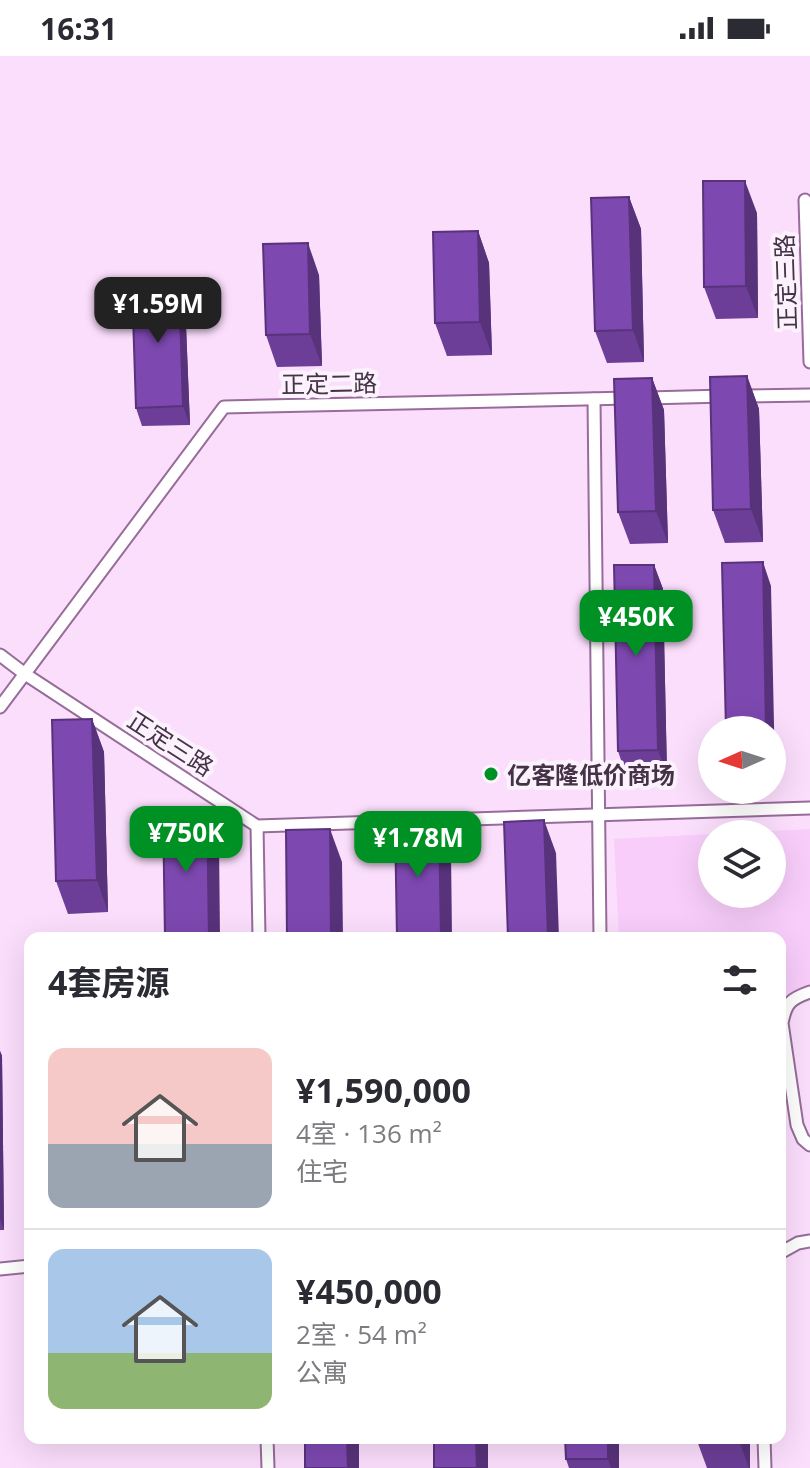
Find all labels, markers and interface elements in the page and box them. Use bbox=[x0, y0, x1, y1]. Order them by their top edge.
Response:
text: 16:31 bbox=[40, 8, 117, 49]
street label: 正定三路 bbox=[767, 233, 803, 331]
pin: ¥1.59M bbox=[93, 277, 223, 345]
text: ¥1.59M bbox=[112, 285, 204, 321]
street label: 正定二路 bbox=[281, 366, 377, 400]
pin: ¥450K bbox=[580, 590, 692, 658]
text: ¥450K bbox=[598, 598, 674, 634]
street label: 正定三路 bbox=[122, 703, 220, 783]
north arrow bbox=[698, 716, 786, 804]
map controls bbox=[698, 716, 786, 908]
place label: 亿客隆低价商场 bbox=[507, 758, 675, 791]
marker: 亿客隆低价商场 bbox=[482, 765, 500, 783]
pin: ¥750K bbox=[130, 806, 242, 874]
pin: ¥1.78M bbox=[353, 811, 483, 879]
text: ¥750K bbox=[148, 814, 224, 850]
text: ¥1.78M bbox=[372, 819, 464, 855]
button: layers bbox=[698, 820, 786, 908]
icon: filters bbox=[718, 958, 762, 1002]
text: 4套房源 bbox=[48, 959, 169, 1005]
text: ¥1,590,000 bbox=[296, 1067, 471, 1113]
icon: home bbox=[112, 1080, 208, 1176]
text: 4室 · 136 m² bbox=[296, 1115, 442, 1151]
text: 住宅 bbox=[296, 1153, 348, 1189]
text: ¥450,000 bbox=[296, 1268, 442, 1314]
icon: home bbox=[112, 1281, 208, 1377]
text: 2室 · 54 m² bbox=[296, 1316, 427, 1352]
text: 公寓 bbox=[296, 1354, 348, 1390]

